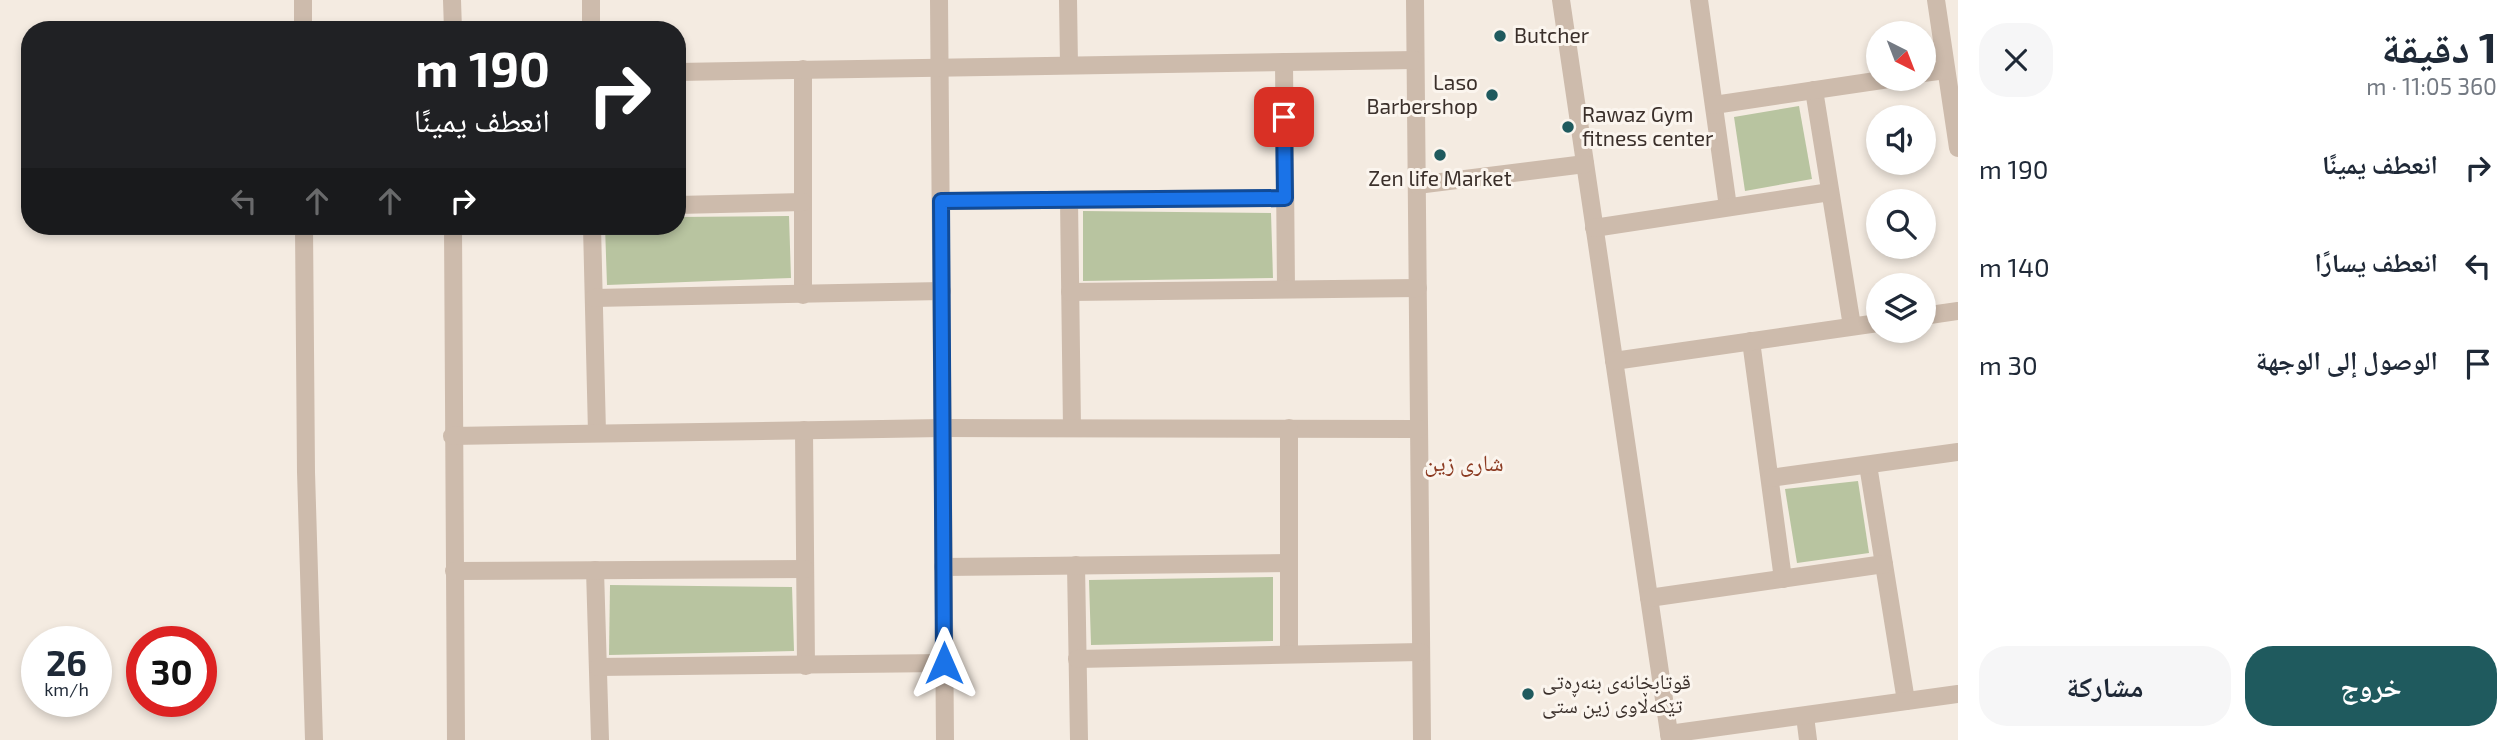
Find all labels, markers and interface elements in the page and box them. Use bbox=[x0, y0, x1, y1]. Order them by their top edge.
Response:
north arrow bbox=[1866, 21, 1936, 91]
map controls bbox=[1866, 21, 1936, 343]
text: 1 دقيقة bbox=[2382, 21, 2497, 71]
place label: Butcher bbox=[1514, 22, 1590, 47]
button: close bbox=[1979, 23, 2053, 97]
marker: Butcher bbox=[1492, 28, 1508, 44]
text: 190 m bbox=[415, 38, 550, 97]
icon: right bbox=[574, 49, 665, 140]
place label: Laso Barbershop bbox=[1366, 69, 1478, 118]
text: 360 m · 11:05 bbox=[2366, 72, 2497, 100]
pin bbox=[1254, 87, 1314, 147]
marker: Laso Barbershop bbox=[1484, 87, 1500, 103]
icon: arrive bbox=[1265, 98, 1303, 136]
text: انعطف يمينًا bbox=[414, 100, 550, 138]
place label: Rawaz Gym fitness center bbox=[1582, 101, 1714, 150]
button: sound bbox=[1866, 105, 1936, 175]
marker: Rawaz Gym fitness center bbox=[1560, 119, 1576, 135]
marker: Zen life Market bbox=[1432, 147, 1448, 163]
text: انعطف يمينًا bbox=[2322, 148, 2438, 179]
icon: right bbox=[2459, 149, 2497, 187]
text: 190 m bbox=[1979, 153, 2049, 184]
place label: Zen life Market bbox=[1368, 165, 1512, 190]
icon: left bbox=[225, 182, 263, 220]
icon: ahead bbox=[298, 182, 336, 220]
icon: ahead bbox=[371, 182, 409, 220]
icon: right bbox=[444, 182, 482, 220]
button: search bbox=[1866, 189, 1936, 259]
text: انعطف يسارًا bbox=[2314, 246, 2438, 277]
icon: left bbox=[2459, 247, 2497, 285]
text: 140 m bbox=[1979, 251, 2050, 282]
button: layers bbox=[1866, 273, 1936, 343]
text: الوصول إلى الوجهة bbox=[2256, 344, 2438, 375]
icon: arrive bbox=[2459, 345, 2497, 383]
text: 30 m bbox=[1979, 349, 2038, 380]
district label: شاری زین bbox=[1424, 448, 1504, 477]
speed limit sign: 30 bbox=[126, 626, 217, 717]
position arrow bbox=[907, 626, 981, 700]
text: 26 bbox=[46, 641, 87, 683]
button: مشاركة bbox=[1979, 646, 2231, 726]
button: خروج bbox=[2245, 646, 2497, 726]
place label: قوتابخانەی بنەڕەتی تێکەڵاوی زین ستی bbox=[1542, 668, 1691, 719]
text: km/h bbox=[44, 678, 89, 700]
marker: قوتابخانەی بنەڕەتی تێکەڵاوی زین ستی bbox=[1520, 686, 1536, 702]

